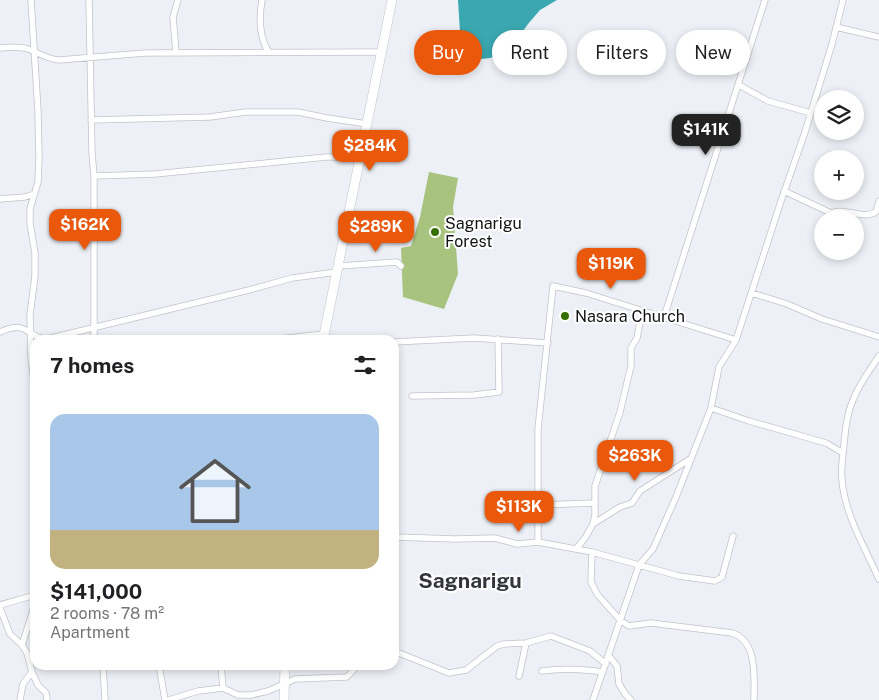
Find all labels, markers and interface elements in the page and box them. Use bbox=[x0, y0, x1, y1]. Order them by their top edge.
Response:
chip: Buy bbox=[414, 30, 482, 75]
chip: Rent bbox=[492, 30, 567, 75]
chip: Filters bbox=[577, 30, 666, 75]
chip: New bbox=[676, 30, 750, 75]
map controls bbox=[814, 90, 864, 260]
button: layers bbox=[814, 90, 864, 140]
pin: $141K bbox=[671, 114, 741, 156]
text: $141K bbox=[683, 120, 729, 139]
pin: $284K bbox=[335, 130, 405, 172]
text: $284K bbox=[343, 136, 397, 155]
button: + bbox=[814, 150, 864, 200]
pin: $162K bbox=[50, 208, 120, 251]
pin: $289K bbox=[341, 210, 411, 253]
button: − bbox=[814, 210, 864, 260]
place label: Sagnarigu Forest bbox=[445, 214, 522, 251]
text: $162K bbox=[60, 215, 110, 234]
text: $289K bbox=[349, 217, 403, 236]
marker: Sagnarigu Forest bbox=[429, 226, 441, 238]
pin: $119K bbox=[576, 248, 646, 290]
text: $119K bbox=[588, 254, 634, 273]
place label: Nasara Church bbox=[575, 307, 685, 326]
marker: Nasara Church bbox=[559, 310, 571, 322]
icon: filters bbox=[351, 351, 379, 379]
text: 7 homes bbox=[50, 353, 134, 378]
pin: $263K bbox=[600, 440, 670, 482]
icon: home bbox=[170, 446, 260, 536]
text: $263K bbox=[608, 446, 662, 465]
pin: $113K bbox=[484, 490, 554, 533]
text: $113K bbox=[496, 497, 542, 516]
district label: Sagnarigu bbox=[418, 568, 522, 593]
text: $141,000 bbox=[50, 579, 142, 604]
text: 2 rooms · 78 m² bbox=[50, 604, 164, 623]
text: Apartment bbox=[50, 623, 130, 642]

